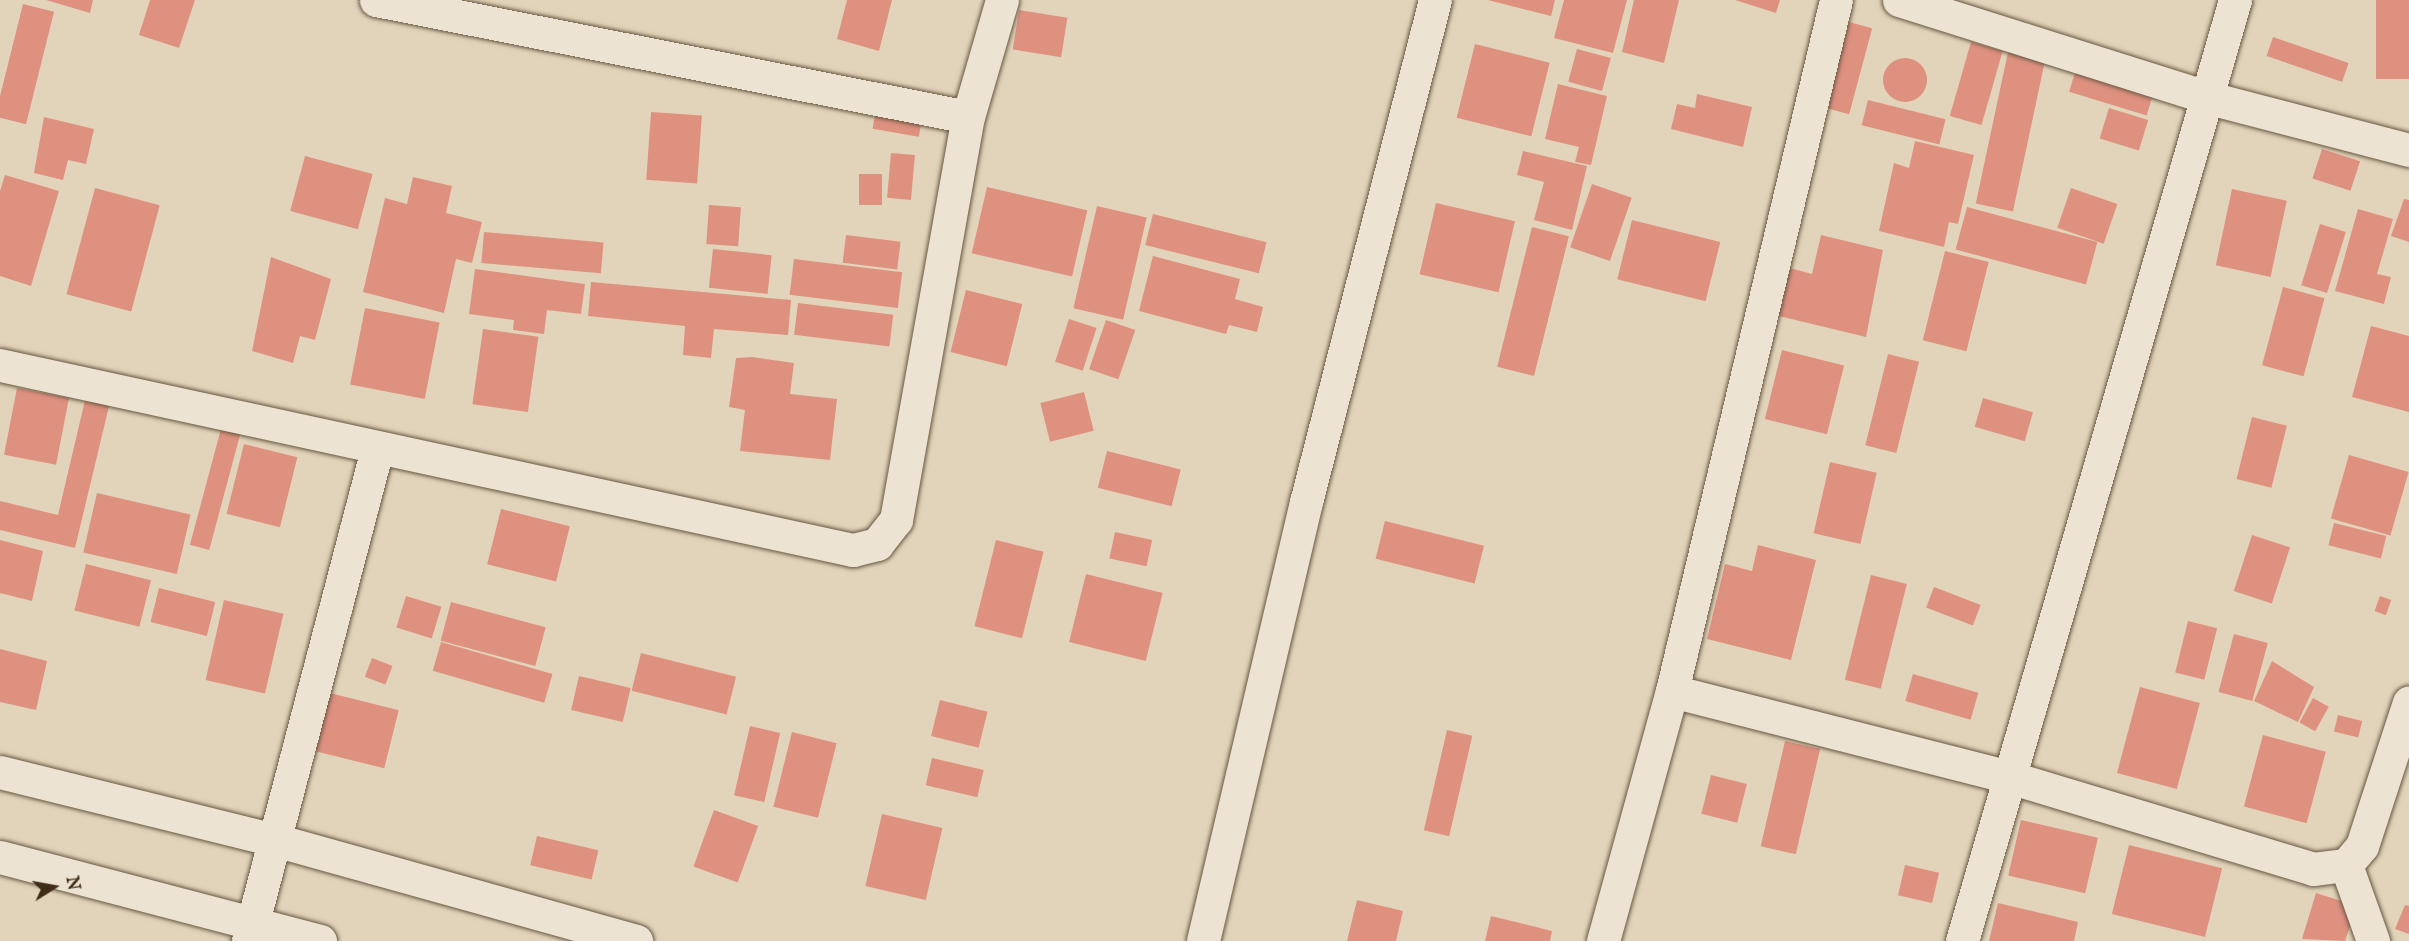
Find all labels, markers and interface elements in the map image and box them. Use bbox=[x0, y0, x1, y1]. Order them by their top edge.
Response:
north arrow bbox=[24, 857, 84, 917]
text: N bbox=[61, 875, 83, 892]

